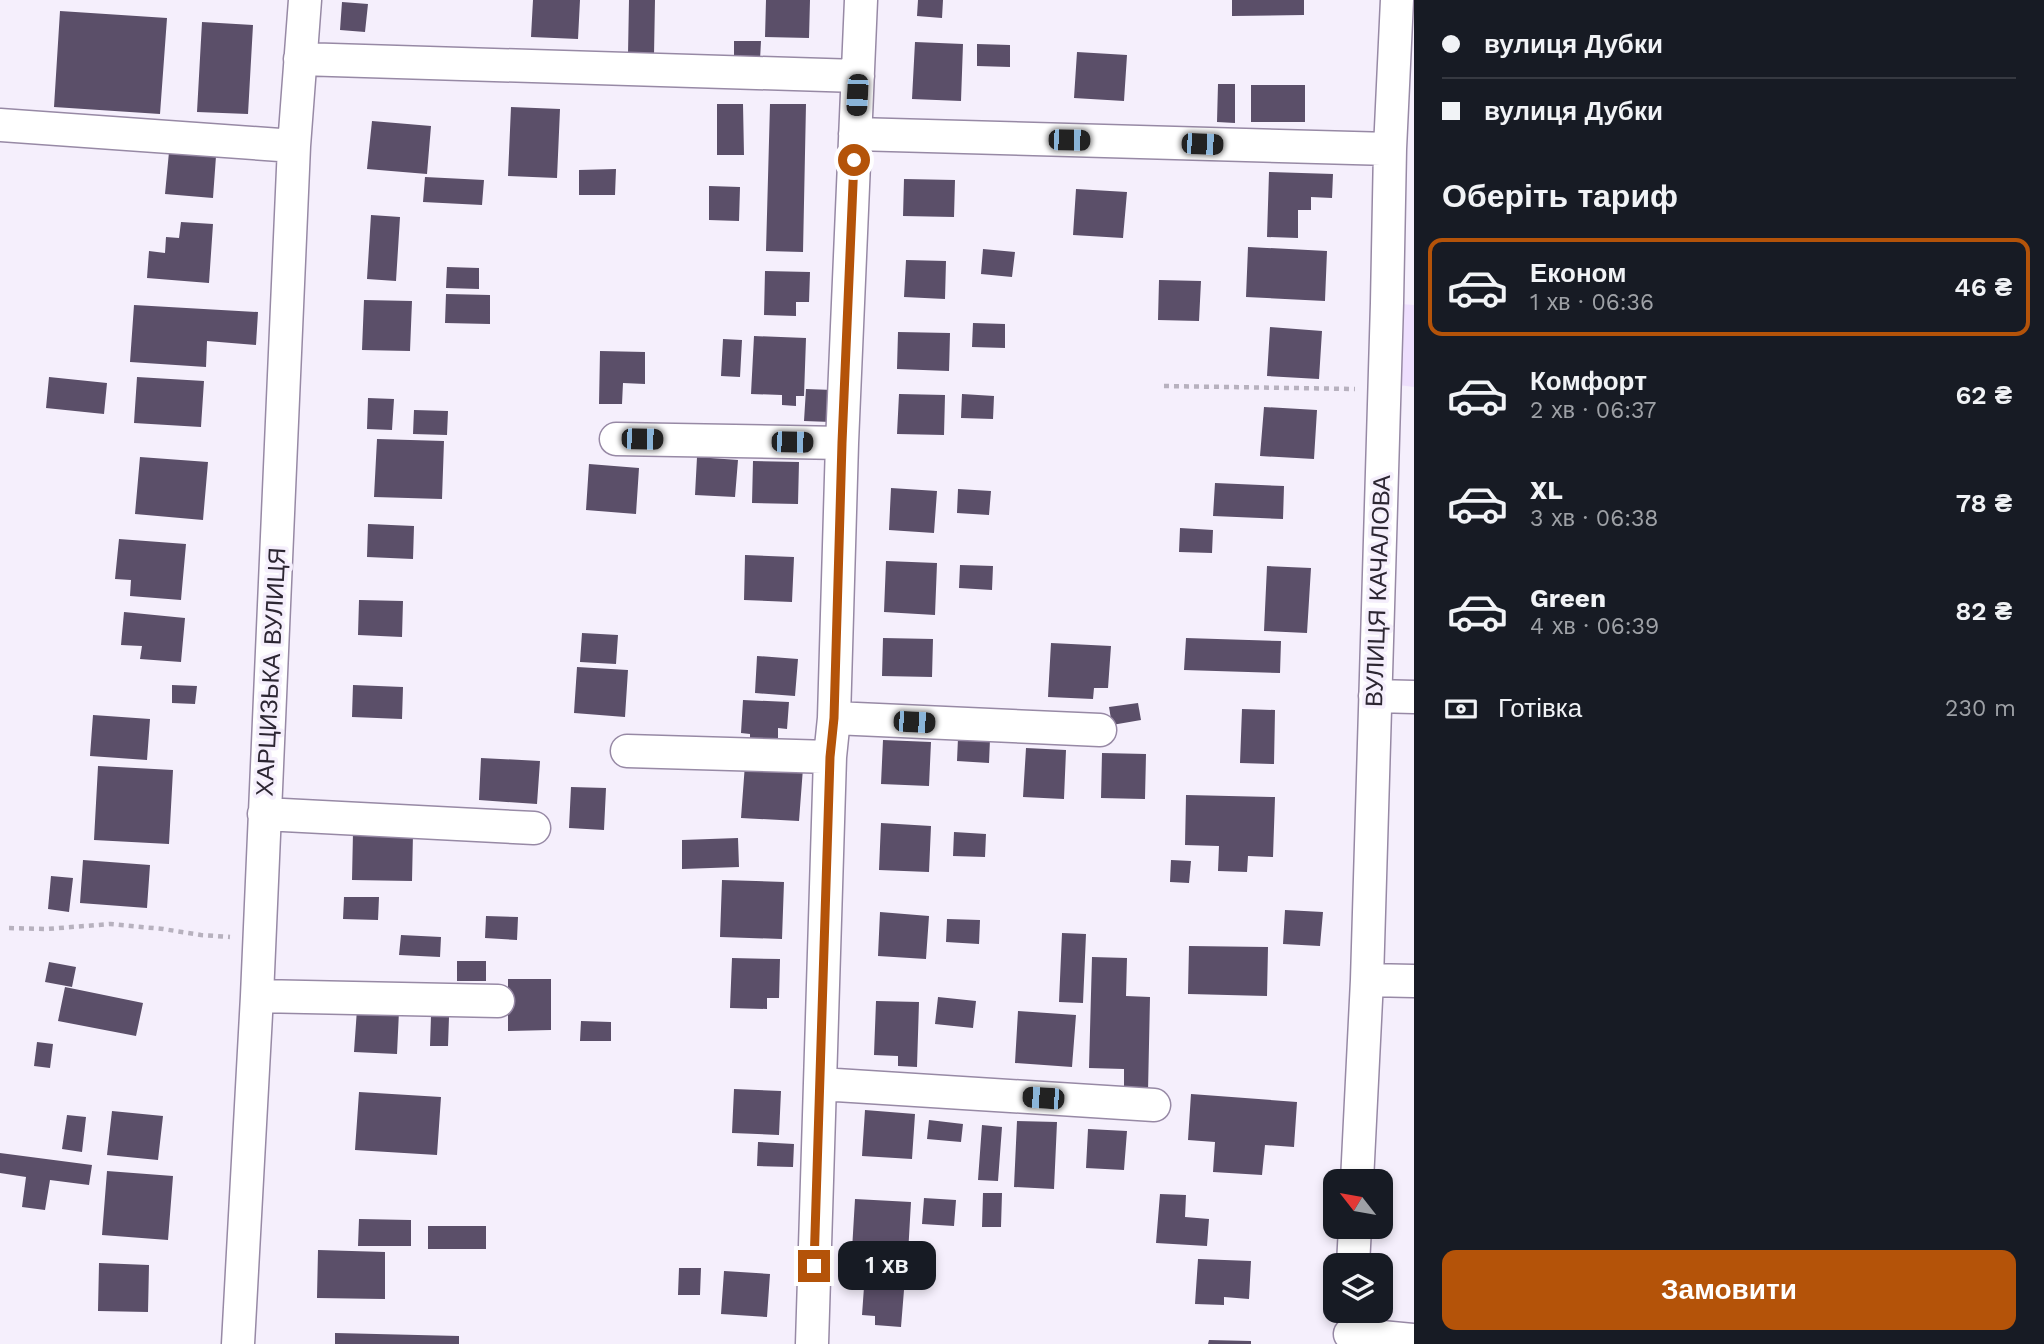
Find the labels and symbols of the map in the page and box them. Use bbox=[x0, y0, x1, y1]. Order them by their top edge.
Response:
car bbox=[846, 73, 869, 117]
car bbox=[1048, 129, 1091, 151]
car bbox=[1181, 133, 1224, 155]
route start bbox=[838, 144, 870, 176]
car bbox=[621, 428, 664, 450]
car bbox=[771, 431, 814, 453]
street label: ВУЛИЦЯ КАЧАЛОВА bbox=[1360, 474, 1396, 708]
street label: ХАРЦИЗЬКА ВУЛИЦЯ bbox=[250, 547, 292, 797]
car bbox=[893, 710, 936, 734]
car bbox=[1022, 1086, 1065, 1110]
north arrow bbox=[1323, 1169, 1393, 1239]
callout: 1 хв bbox=[838, 1242, 936, 1290]
route end bbox=[798, 1250, 830, 1282]

